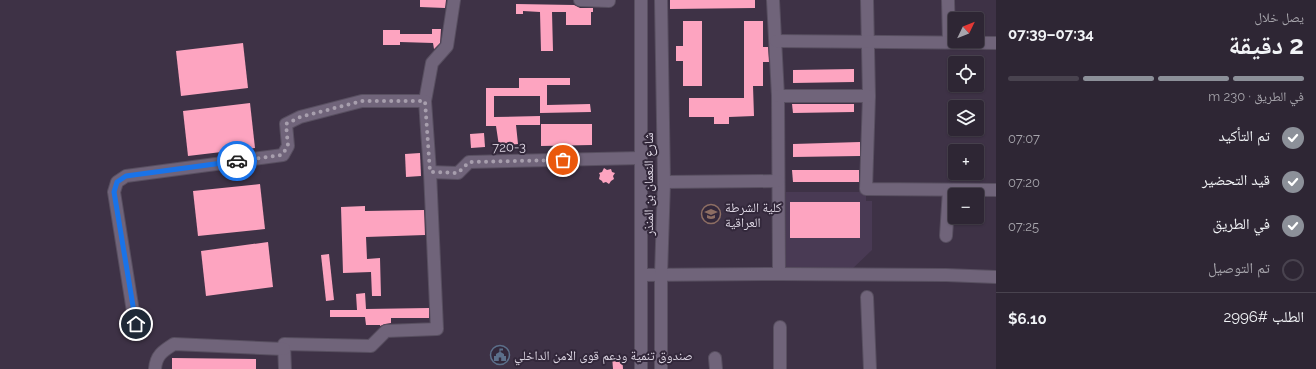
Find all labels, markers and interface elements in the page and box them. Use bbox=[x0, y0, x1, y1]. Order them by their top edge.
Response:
text: يصل خلال bbox=[1254, 10, 1304, 25]
north arrow bbox=[948, 12, 984, 48]
map controls bbox=[948, 12, 984, 224]
text: 07:34–07:39 bbox=[1008, 25, 1094, 43]
text: 2 دقيقة bbox=[1228, 30, 1304, 60]
button: locate bbox=[948, 56, 984, 92]
text: في الطريق · 230 m bbox=[1208, 89, 1304, 104]
button: layers bbox=[948, 100, 984, 136]
text: تم التأكيد bbox=[1218, 127, 1270, 145]
icon: check bbox=[1282, 127, 1304, 149]
text: 07:07 bbox=[1008, 131, 1040, 146]
street label: شارع النعمان بن المنذر bbox=[641, 132, 658, 237]
street label: 720-3 bbox=[492, 139, 526, 155]
courier bbox=[217, 141, 257, 181]
pin bbox=[546, 143, 580, 177]
button: + bbox=[948, 144, 984, 180]
icon: bag bbox=[552, 149, 574, 171]
icon: car bbox=[226, 150, 248, 172]
text: قيد التحضير bbox=[1202, 171, 1270, 189]
icon: check bbox=[1282, 171, 1304, 193]
text: 07:20 bbox=[1008, 175, 1040, 190]
button: − bbox=[948, 188, 984, 224]
place label: كلية الشرطة العراقية bbox=[725, 200, 782, 231]
school or university icon: كلية الشرطة العراقية bbox=[700, 203, 722, 225]
text: في الطريق bbox=[1213, 215, 1270, 233]
icon: check bbox=[1282, 215, 1304, 237]
text: 07:25 bbox=[1008, 219, 1039, 234]
text: تم التوصيل bbox=[1208, 259, 1270, 277]
pin bbox=[119, 307, 153, 341]
text: الطلب #2996 bbox=[1223, 308, 1304, 326]
text: $6.10 bbox=[1008, 310, 1047, 328]
icon: home bbox=[125, 313, 147, 335]
public building icon: صندوق تنمية ودعم قوى الامن الداخلي bbox=[489, 344, 511, 366]
place label: صندوق تنمية ودعم قوى الامن الداخلي bbox=[514, 348, 693, 366]

